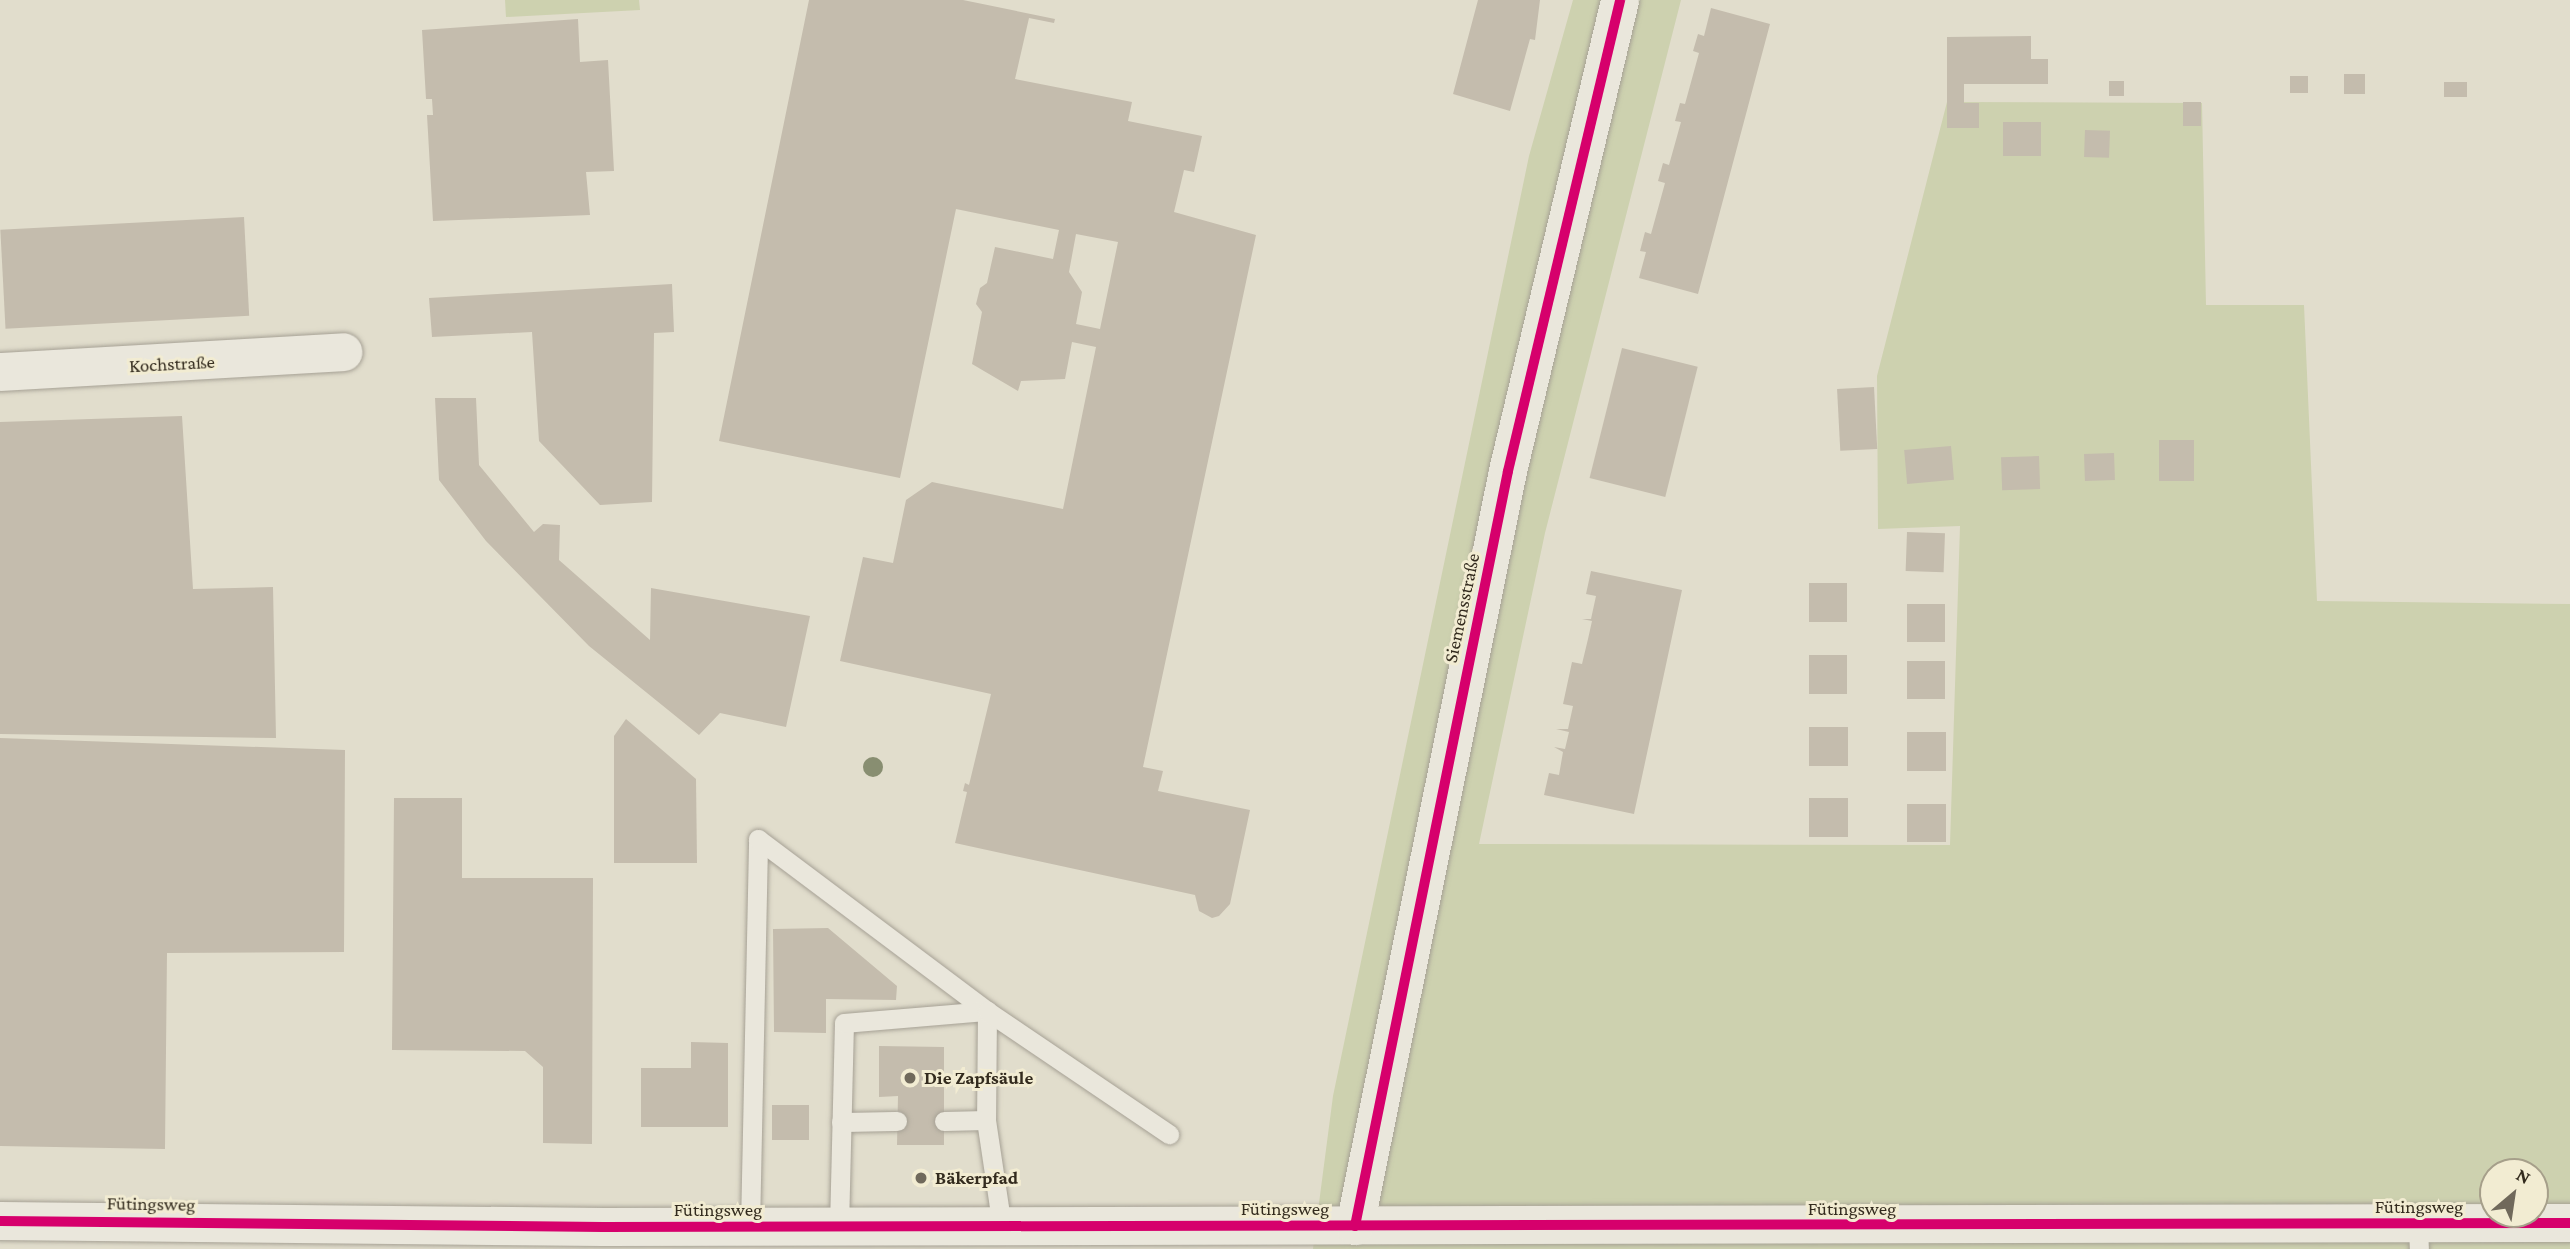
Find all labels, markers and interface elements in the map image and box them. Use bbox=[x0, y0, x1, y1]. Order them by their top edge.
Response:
street label: Kochstraße bbox=[128, 350, 216, 378]
street label: Siemensstraße bbox=[1439, 551, 1485, 665]
place label: Die Zapfsäule bbox=[924, 1067, 1033, 1089]
marker: Die Zapfsäule bbox=[902, 1070, 918, 1086]
north arrow bbox=[2479, 1158, 2549, 1228]
text: N bbox=[2513, 1164, 2534, 1188]
place label: Bäkerpfad bbox=[935, 1167, 1018, 1189]
marker: Bäkerpfad bbox=[913, 1170, 929, 1186]
street label: Fütingsweg bbox=[107, 1192, 195, 1216]
street label: Fütingsweg bbox=[2375, 1196, 2463, 1218]
street label: Fütingsweg bbox=[1241, 1198, 1329, 1220]
street label: Fütingsweg bbox=[1808, 1198, 1896, 1220]
street label: Fütingsweg bbox=[674, 1199, 762, 1221]

